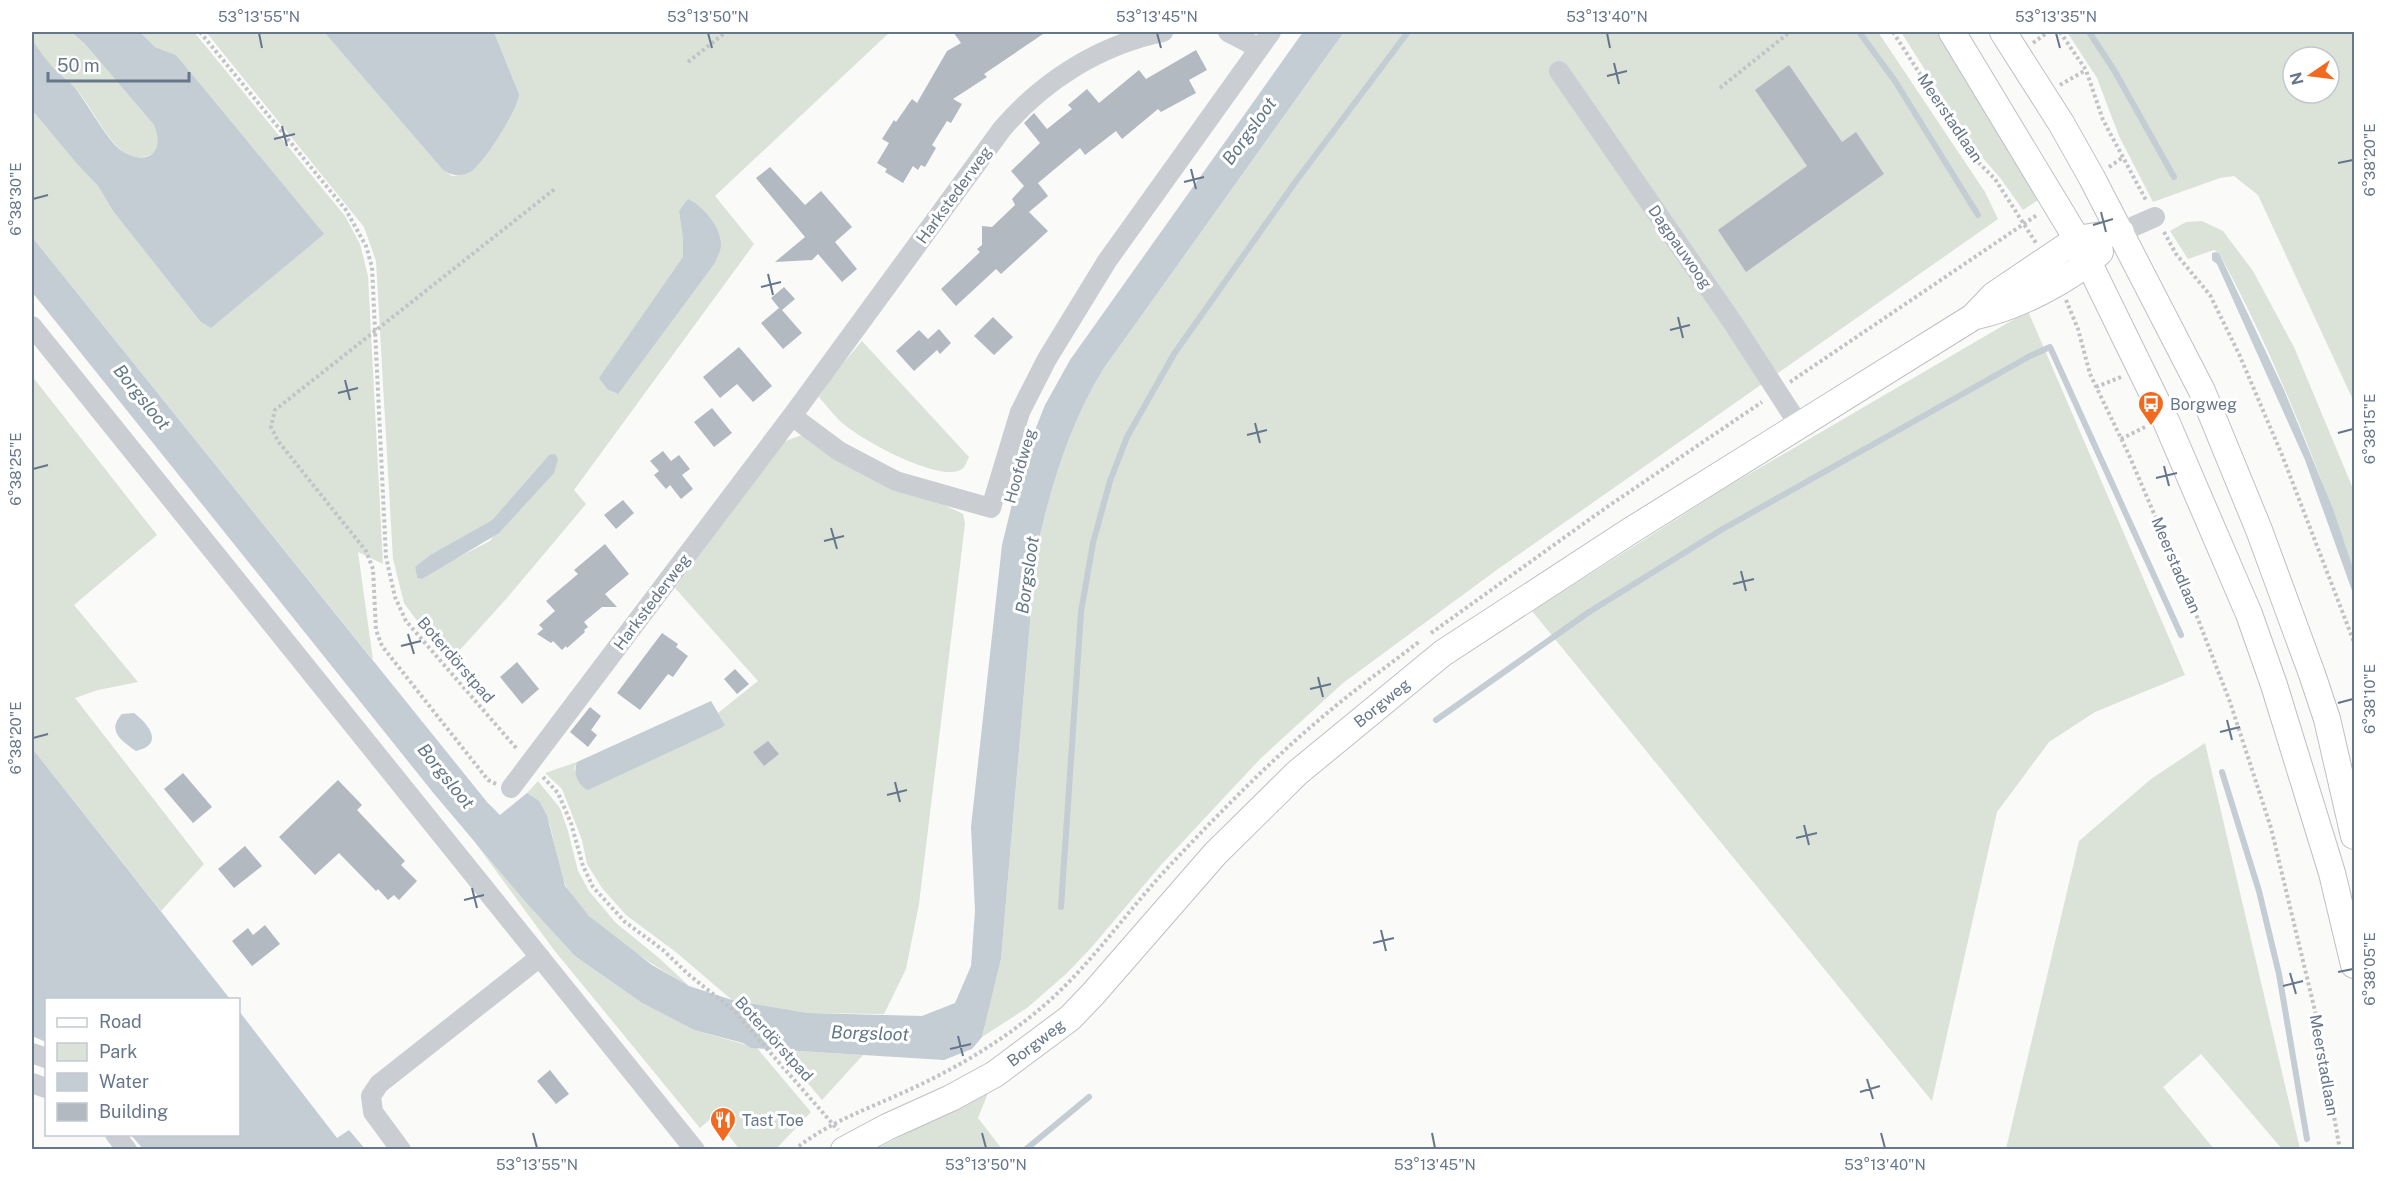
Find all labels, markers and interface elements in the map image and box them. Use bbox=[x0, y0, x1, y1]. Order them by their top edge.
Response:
text: 53°13'55"N bbox=[218, 8, 300, 25]
text: 53°13'50"N bbox=[667, 8, 749, 25]
text: 53°13'45"N bbox=[1116, 8, 1198, 25]
text: 53°13'40"N bbox=[1566, 8, 1648, 25]
text: 53°13'35"N bbox=[2015, 8, 2097, 25]
scale bar bbox=[48, 45, 189, 83]
north arrow bbox=[2281, 45, 2341, 105]
text: 50 m bbox=[57, 55, 100, 76]
street label: Meerstadlaan bbox=[1913, 70, 1987, 166]
text: N bbox=[2286, 70, 2308, 87]
water label: Borgsloot bbox=[1218, 93, 1281, 169]
text: 6°38'20"E bbox=[2361, 124, 2378, 196]
street label: Harkstederweg bbox=[912, 143, 996, 247]
text: 6°38'30"E bbox=[7, 162, 24, 236]
street label: Dagpauwoog bbox=[1644, 202, 1716, 293]
water label: Borgsloot bbox=[109, 360, 175, 434]
bus stop icon: Borgweg bbox=[2136, 389, 2166, 427]
text: 6°38'15"E bbox=[2361, 394, 2378, 464]
place label: Borgweg bbox=[2170, 395, 2237, 414]
street label: Hoofdweg bbox=[1000, 426, 1040, 506]
text: 6°38'25"E bbox=[7, 432, 24, 506]
street label: Meerstadlaan bbox=[2147, 514, 2205, 616]
water label: Borgsloot bbox=[1011, 535, 1043, 615]
street label: Harkstederweg bbox=[610, 550, 694, 654]
street label: Boterdörstpad bbox=[414, 613, 498, 707]
text: 6°38'10"E bbox=[2361, 664, 2378, 734]
street label: Borgweg bbox=[1350, 674, 1414, 731]
text: 6°38'20"E bbox=[7, 702, 24, 774]
water label: Borgsloot bbox=[413, 739, 479, 813]
text: 6°38'05"E bbox=[2361, 932, 2378, 1006]
street label: Boterdörstpad bbox=[731, 993, 817, 1085]
legend bbox=[45, 998, 240, 1136]
text: Road bbox=[99, 1011, 142, 1032]
street label: Meerstadlaan bbox=[2306, 1013, 2342, 1117]
street label: Borgweg bbox=[1003, 1015, 1069, 1071]
water label: Borgsloot bbox=[831, 1021, 910, 1045]
text: Park bbox=[99, 1041, 137, 1062]
text: Water bbox=[99, 1071, 149, 1092]
text: Building bbox=[99, 1101, 168, 1122]
restaurant icon: Tast Toe bbox=[708, 1105, 738, 1143]
place label: Tast Toe bbox=[742, 1111, 804, 1130]
text: 53°13'55"N bbox=[496, 1156, 578, 1173]
text: 53°13'50"N bbox=[945, 1156, 1027, 1173]
text: 53°13'45"N bbox=[1394, 1156, 1476, 1173]
text: 53°13'40"N bbox=[1844, 1156, 1926, 1173]

